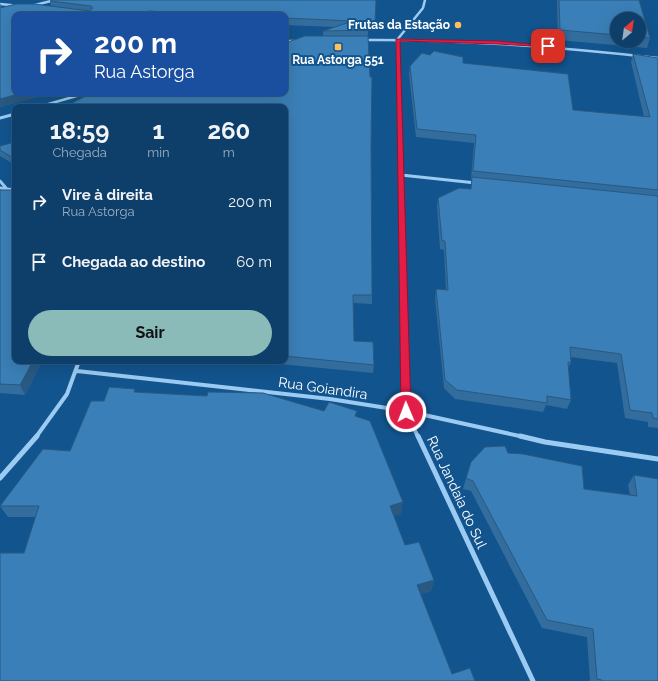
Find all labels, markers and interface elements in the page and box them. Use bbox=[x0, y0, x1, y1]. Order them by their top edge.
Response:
north arrow bbox=[610, 12, 646, 48]
map controls bbox=[610, 12, 646, 48]
place label: Frutas da Estação bbox=[348, 18, 450, 32]
marker: Frutas da Estação bbox=[453, 20, 463, 30]
text: 200 m bbox=[94, 27, 177, 60]
icon: right bbox=[28, 28, 80, 80]
pin bbox=[531, 29, 565, 63]
icon: arrive bbox=[537, 35, 559, 57]
marker: Rua Astorga 551 bbox=[333, 42, 343, 52]
place label: Rua Astorga 551 bbox=[292, 53, 384, 67]
text: Rua Astorga bbox=[94, 61, 194, 82]
text: 18:59 bbox=[50, 116, 109, 145]
text: 1 bbox=[153, 116, 164, 145]
text: 260 bbox=[207, 116, 250, 145]
text: Chegada bbox=[52, 145, 107, 160]
text: min bbox=[147, 145, 170, 160]
text: m bbox=[223, 145, 235, 160]
text: Vire à direita bbox=[62, 186, 153, 204]
icon: right bbox=[28, 191, 50, 213]
text: 200 m bbox=[228, 193, 272, 211]
text: Rua Astorga bbox=[62, 204, 135, 219]
icon: arrive bbox=[28, 251, 50, 273]
text: Chegada ao destino bbox=[62, 253, 205, 271]
text: 60 m bbox=[236, 253, 272, 271]
button: Sair bbox=[28, 310, 272, 356]
street label: Rua Goiandira bbox=[277, 374, 369, 402]
position arrow bbox=[385, 391, 427, 433]
street label: Rua Jandaia do Sul bbox=[424, 433, 490, 551]

